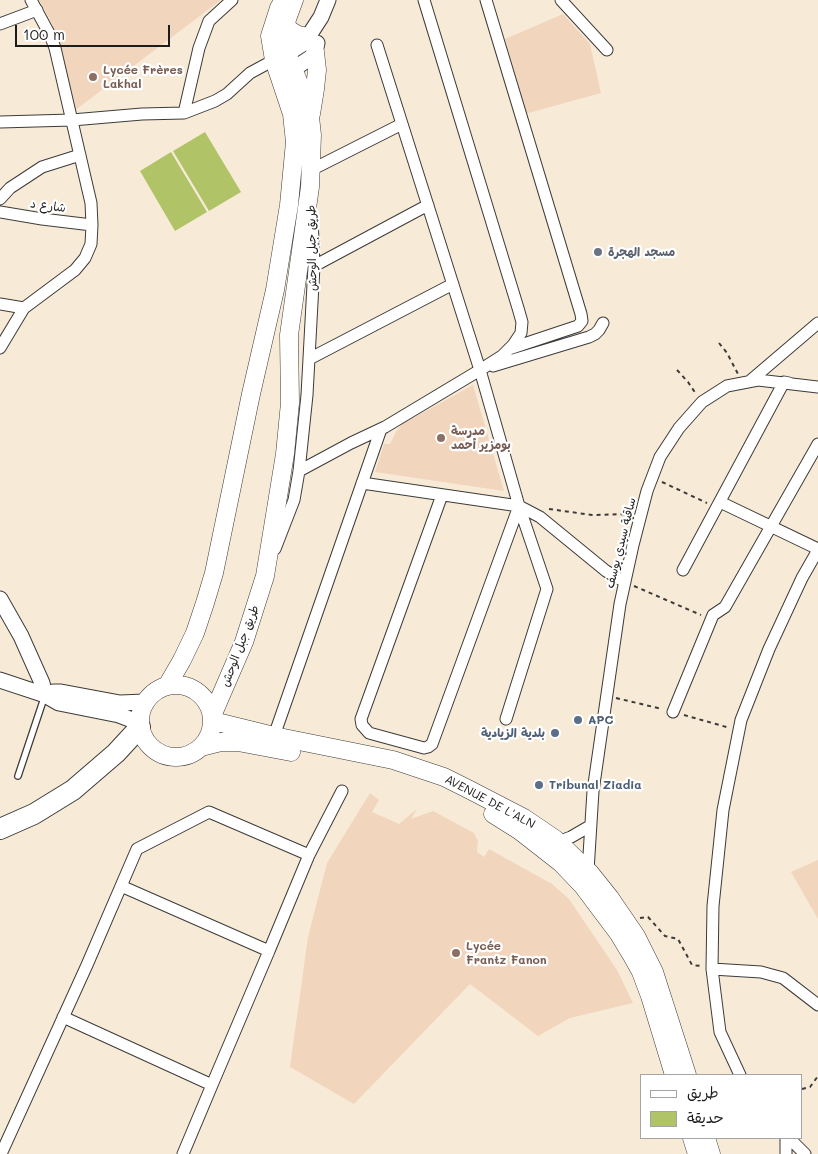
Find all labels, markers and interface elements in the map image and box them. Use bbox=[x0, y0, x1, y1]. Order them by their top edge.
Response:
scale bar bbox=[18, 15, 172, 47]
text: 100 m bbox=[23, 24, 65, 44]
place label: Lycée Frères Lakhal bbox=[103, 63, 183, 91]
marker: Lycée Frères Lakhal bbox=[87, 71, 99, 83]
street label: شارع د bbox=[29, 196, 67, 216]
street label: طريق جبل الوحش bbox=[304, 205, 320, 291]
place label: مسجد الهجرة bbox=[608, 245, 675, 259]
marker: مسجد الهجرة bbox=[592, 246, 604, 258]
place label: مدرسة بومزير أحمد bbox=[451, 424, 511, 452]
marker: مدرسة بومزير أحمد bbox=[435, 432, 447, 444]
street label: ساقية سيدي يوسف bbox=[603, 496, 639, 590]
street label: طريق جبل الوحش bbox=[218, 603, 262, 689]
place label: APC bbox=[588, 713, 613, 727]
marker: APC bbox=[572, 714, 584, 726]
place label: بلدية الزيادية bbox=[481, 726, 545, 740]
marker: بلدية الزيادية bbox=[549, 727, 561, 739]
street label: AVENUE DE L'ALN bbox=[442, 772, 538, 832]
place label: Tribunal Ziadia bbox=[549, 778, 642, 792]
marker: Tribunal Ziadia bbox=[533, 779, 545, 791]
place label: Lycée Frantz Fanon bbox=[466, 939, 547, 967]
marker: Lycée Frantz Fanon bbox=[450, 947, 462, 959]
legend bbox=[640, 1074, 803, 1139]
text: طريق bbox=[687, 1082, 719, 1102]
text: حديقة bbox=[687, 1107, 724, 1127]

